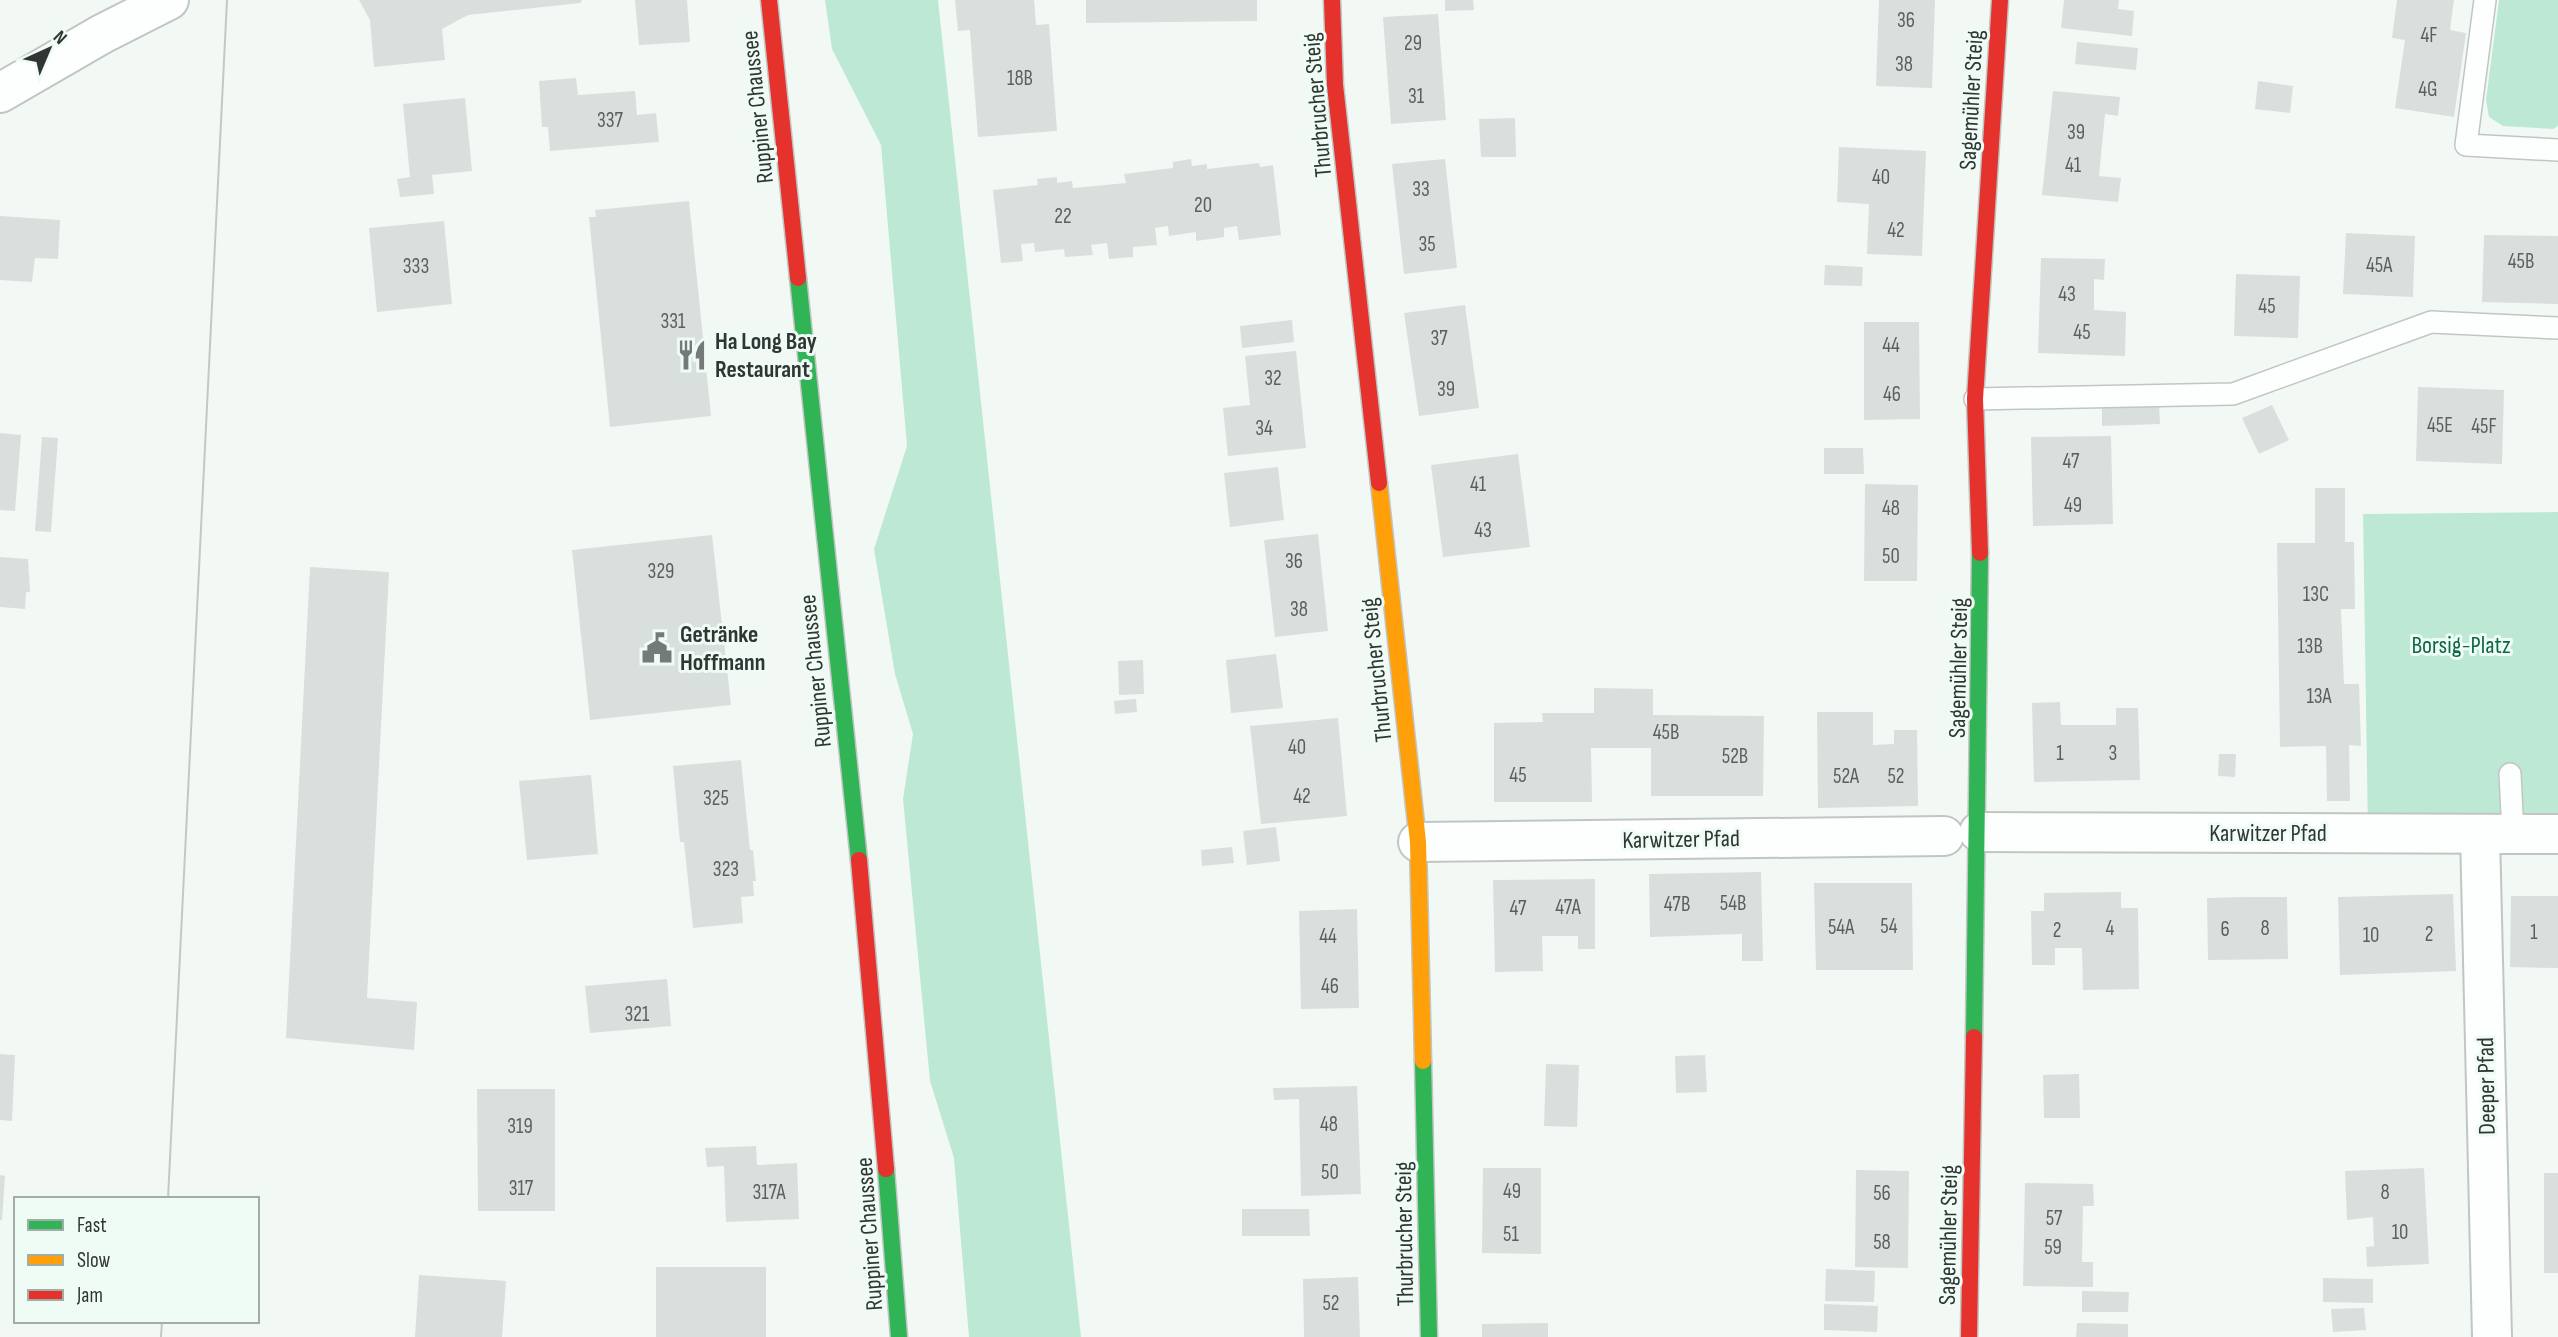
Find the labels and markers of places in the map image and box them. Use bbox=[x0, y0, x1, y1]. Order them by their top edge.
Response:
place label: Ha Long Bay Restaurant bbox=[715, 327, 817, 384]
restaurant icon: Ha Long Bay Restaurant bbox=[675, 338, 709, 372]
place label: Getränke Hoffmann bbox=[680, 620, 765, 677]
public building icon: Getränke Hoffmann bbox=[640, 631, 674, 665]

